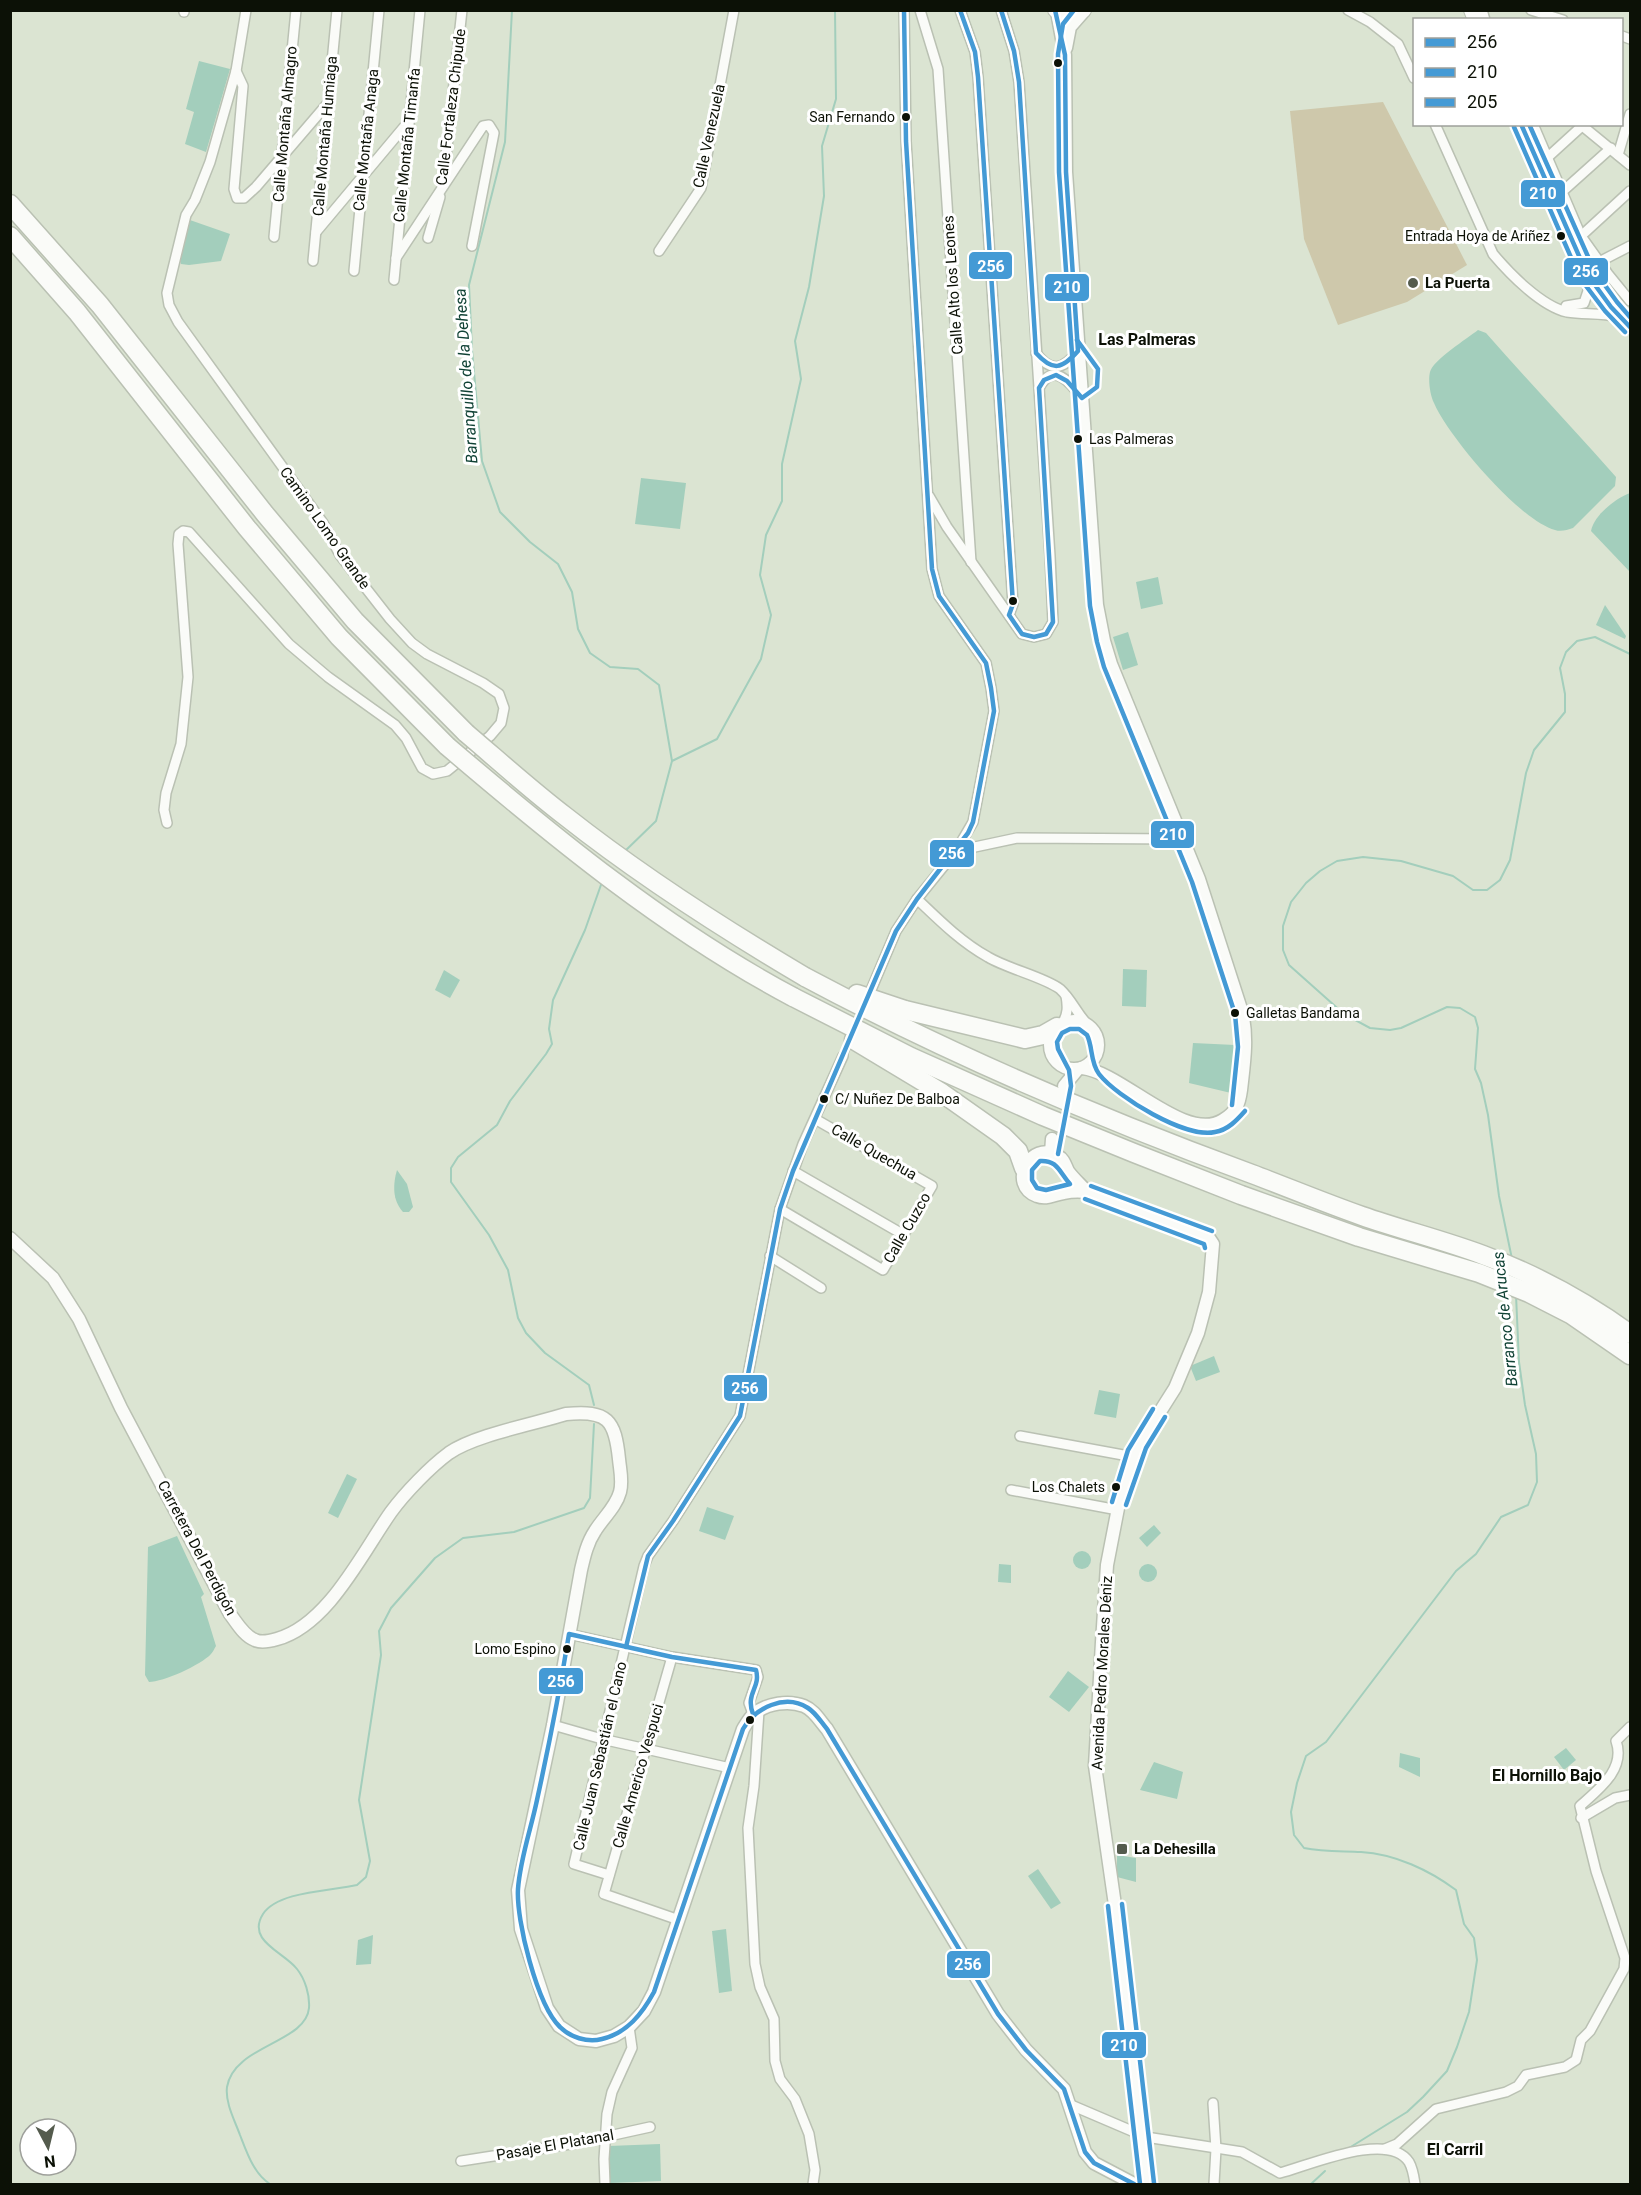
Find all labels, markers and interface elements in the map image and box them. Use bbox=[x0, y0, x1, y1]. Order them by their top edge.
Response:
legend bbox=[1413, 18, 1623, 126]
street label: Calle Fortaleza Chipude bbox=[432, 28, 470, 186]
text: 256 bbox=[1467, 31, 1497, 52]
street label: Calle Montaña Almagro bbox=[269, 45, 301, 203]
street label: Calle Montaña Humiaga bbox=[309, 55, 341, 217]
unlabelled marker bbox=[1052, 57, 1064, 69]
text: 210 bbox=[1467, 61, 1497, 82]
street label: Calle Montaña Timanfa bbox=[390, 67, 424, 223]
street label: Calle Montaña Anaga bbox=[350, 68, 382, 212]
street label: Calle Venezuela bbox=[689, 82, 729, 190]
text: 205 bbox=[1467, 91, 1497, 112]
place label: San Fernando bbox=[809, 109, 895, 125]
marker: San Fernando bbox=[900, 111, 912, 123]
line badge: 210 bbox=[1520, 179, 1566, 208]
text: 210 bbox=[1529, 184, 1557, 203]
street label: Calle Alto los Leones bbox=[939, 215, 967, 355]
place label: Entrada Hoya de Ariñez bbox=[1405, 228, 1550, 244]
marker: Entrada Hoya de Ariñez bbox=[1555, 230, 1567, 242]
line badge: 256 bbox=[968, 251, 1013, 280]
text: 256 bbox=[977, 257, 1005, 276]
line badge: 256 bbox=[1563, 257, 1609, 286]
text: 256 bbox=[1572, 262, 1600, 281]
line badge: 210 bbox=[1044, 273, 1090, 302]
place label: La Puerta bbox=[1425, 274, 1490, 292]
marker: La Puerta bbox=[1406, 276, 1420, 290]
text: 210 bbox=[1053, 278, 1081, 297]
water label: Barranquillo de la Dehesa bbox=[450, 288, 482, 464]
district label: Las Palmeras bbox=[1098, 330, 1196, 349]
place label: Las Palmeras bbox=[1089, 431, 1174, 447]
marker: Las Palmeras bbox=[1072, 433, 1084, 445]
street label: Camino Lomo Grande bbox=[276, 463, 374, 593]
unlabelled marker bbox=[1007, 595, 1019, 607]
line badge: 210 bbox=[1150, 820, 1195, 849]
text: 210 bbox=[1159, 825, 1187, 844]
line badge: 256 bbox=[929, 839, 975, 868]
text: 256 bbox=[938, 844, 966, 863]
place label: Galletas Bandama bbox=[1246, 1005, 1360, 1021]
marker: Galletas Bandama bbox=[1229, 1007, 1241, 1019]
place label: C/ Nuñez De Balboa bbox=[835, 1091, 960, 1107]
marker: C/ Nuñez De Balboa bbox=[818, 1093, 830, 1105]
street label: Calle Quechua bbox=[828, 1120, 920, 1184]
street label: Calle Cuzco bbox=[880, 1189, 934, 1267]
water label: Barranco de Arucas bbox=[1488, 1251, 1522, 1387]
line badge: 256 bbox=[723, 1374, 768, 1402]
text: 256 bbox=[731, 1379, 759, 1398]
street label: Carretera Del Perdigón bbox=[154, 1477, 240, 1619]
place label: Los Chalets bbox=[1032, 1479, 1105, 1495]
marker: Los Chalets bbox=[1110, 1481, 1122, 1493]
street label: Avenida Pedro Morales Déniz bbox=[1088, 1575, 1116, 1771]
place label: Lomo Espino bbox=[475, 1641, 556, 1657]
marker: Lomo Espino bbox=[561, 1643, 573, 1655]
street label: Calle Juan Sebastián el Cano bbox=[569, 1660, 631, 1852]
line badge: 256 bbox=[538, 1667, 584, 1695]
text: 256 bbox=[547, 1672, 575, 1691]
street label: Calle Americo Vespuci bbox=[609, 1702, 667, 1850]
unlabelled marker bbox=[744, 1714, 756, 1726]
district label: El Hornillo Bajo bbox=[1492, 1766, 1602, 1785]
place label: La Dehesilla bbox=[1134, 1840, 1216, 1858]
marker: La Dehesilla bbox=[1115, 1842, 1129, 1856]
line badge: 256 bbox=[946, 1950, 991, 1979]
text: 256 bbox=[954, 1955, 982, 1974]
line badge: 210 bbox=[1101, 2031, 1147, 2059]
text: 210 bbox=[1110, 2036, 1138, 2055]
north arrow bbox=[18, 2117, 78, 2177]
street label: Pasaje El Platanal bbox=[495, 2126, 615, 2164]
district label: El Carril bbox=[1427, 2140, 1483, 2159]
text: N bbox=[43, 2151, 57, 2172]

